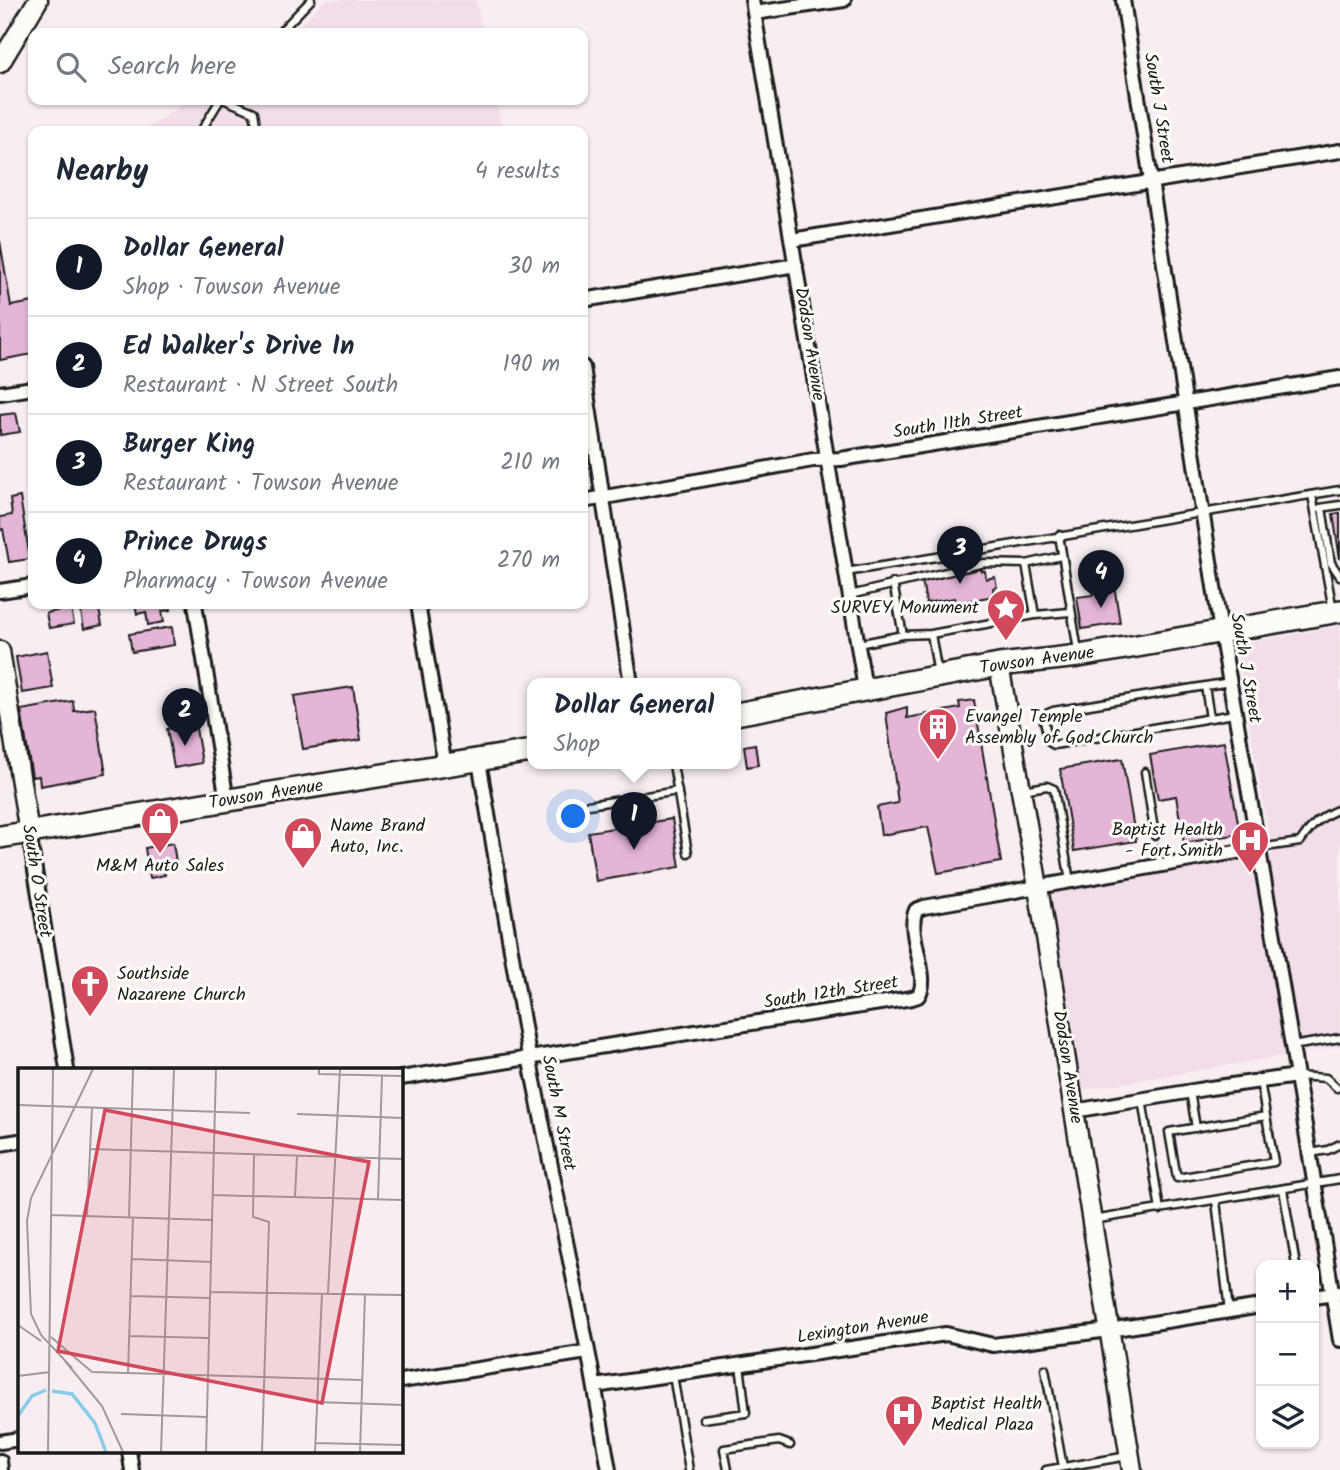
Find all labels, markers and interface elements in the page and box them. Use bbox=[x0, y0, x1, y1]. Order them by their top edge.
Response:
search box bbox=[28, 28, 588, 105]
text: Search here bbox=[108, 46, 236, 88]
icon: search bbox=[52, 48, 90, 86]
street label: South J Street bbox=[1135, 51, 1181, 166]
text: Nearby bbox=[56, 148, 148, 196]
text: 4 results bbox=[475, 154, 560, 190]
text: Dollar General bbox=[123, 228, 284, 270]
text: 1 bbox=[76, 249, 82, 285]
text: 30 m bbox=[508, 249, 560, 285]
text: Shop · Towson Avenue bbox=[123, 270, 340, 306]
street label: Dodson Avenue bbox=[786, 285, 832, 403]
text: Ed Walker's Drive In bbox=[123, 326, 354, 368]
text: 2 bbox=[72, 347, 86, 383]
text: 190 m bbox=[503, 347, 560, 383]
text: Restaurant · N Street South bbox=[123, 368, 398, 404]
street label: South 11th Street bbox=[891, 398, 1026, 448]
text: Burger King bbox=[123, 424, 255, 466]
text: 3 bbox=[73, 445, 85, 481]
text: 210 m bbox=[500, 445, 560, 481]
text: Restaurant · Towson Avenue bbox=[123, 466, 398, 502]
text: Prince Drugs bbox=[123, 522, 267, 564]
pin: 3 bbox=[937, 526, 983, 584]
text: 4 bbox=[73, 543, 85, 579]
text: 270 m bbox=[497, 543, 560, 579]
pin: 4 bbox=[1078, 550, 1124, 608]
text: Pharmacy · Towson Avenue bbox=[123, 564, 388, 600]
place icon: SURVEY Monument bbox=[985, 587, 1027, 642]
place label: SURVEY Monument bbox=[831, 594, 980, 623]
street label: South J Street bbox=[1221, 611, 1269, 726]
street label: Towson Avenue bbox=[978, 639, 1096, 683]
popup bbox=[527, 678, 741, 769]
text: Dollar General bbox=[554, 685, 714, 727]
pin: 2 bbox=[162, 688, 208, 746]
place label: Evangel Temple Assembly of God Church bbox=[965, 703, 1153, 753]
building icon: Evangel Temple Assembly of God Church bbox=[917, 706, 959, 761]
text: Shop bbox=[554, 727, 600, 763]
street label: Towson Avenue bbox=[207, 772, 325, 818]
pin: 1 bbox=[611, 792, 657, 850]
your location bbox=[556, 799, 590, 833]
shop icon: M&M Auto Sales bbox=[139, 800, 181, 855]
place label: Name Brand Auto, Inc. bbox=[330, 812, 426, 862]
shop icon: Name Brand Auto, Inc. bbox=[282, 815, 324, 870]
place label: Baptist Health - Fort Smith bbox=[1112, 816, 1223, 866]
hospital icon: Baptist Health - Fort Smith bbox=[1229, 819, 1271, 874]
street label: South O Street bbox=[13, 822, 59, 941]
place label: M&M Auto Sales bbox=[96, 852, 225, 881]
place label: Southside Nazarene Church bbox=[117, 960, 246, 1010]
church icon: Southside Nazarene Church bbox=[69, 963, 111, 1018]
street label: South 12th Street bbox=[762, 968, 901, 1018]
street label: Dodson Avenue bbox=[1044, 1008, 1090, 1126]
street label: South M Street bbox=[533, 1053, 584, 1174]
inset map bbox=[18, 1068, 402, 1452]
map controls bbox=[1256, 1260, 1319, 1449]
button: + bbox=[1256, 1260, 1319, 1323]
street label: Lexington Avenue bbox=[795, 1303, 931, 1353]
button: − bbox=[1256, 1323, 1319, 1386]
button: layers bbox=[1256, 1386, 1319, 1449]
place label: Baptist Health Medical Plaza bbox=[931, 1390, 1042, 1440]
hospital icon: Baptist Health Medical Plaza bbox=[883, 1393, 925, 1448]

